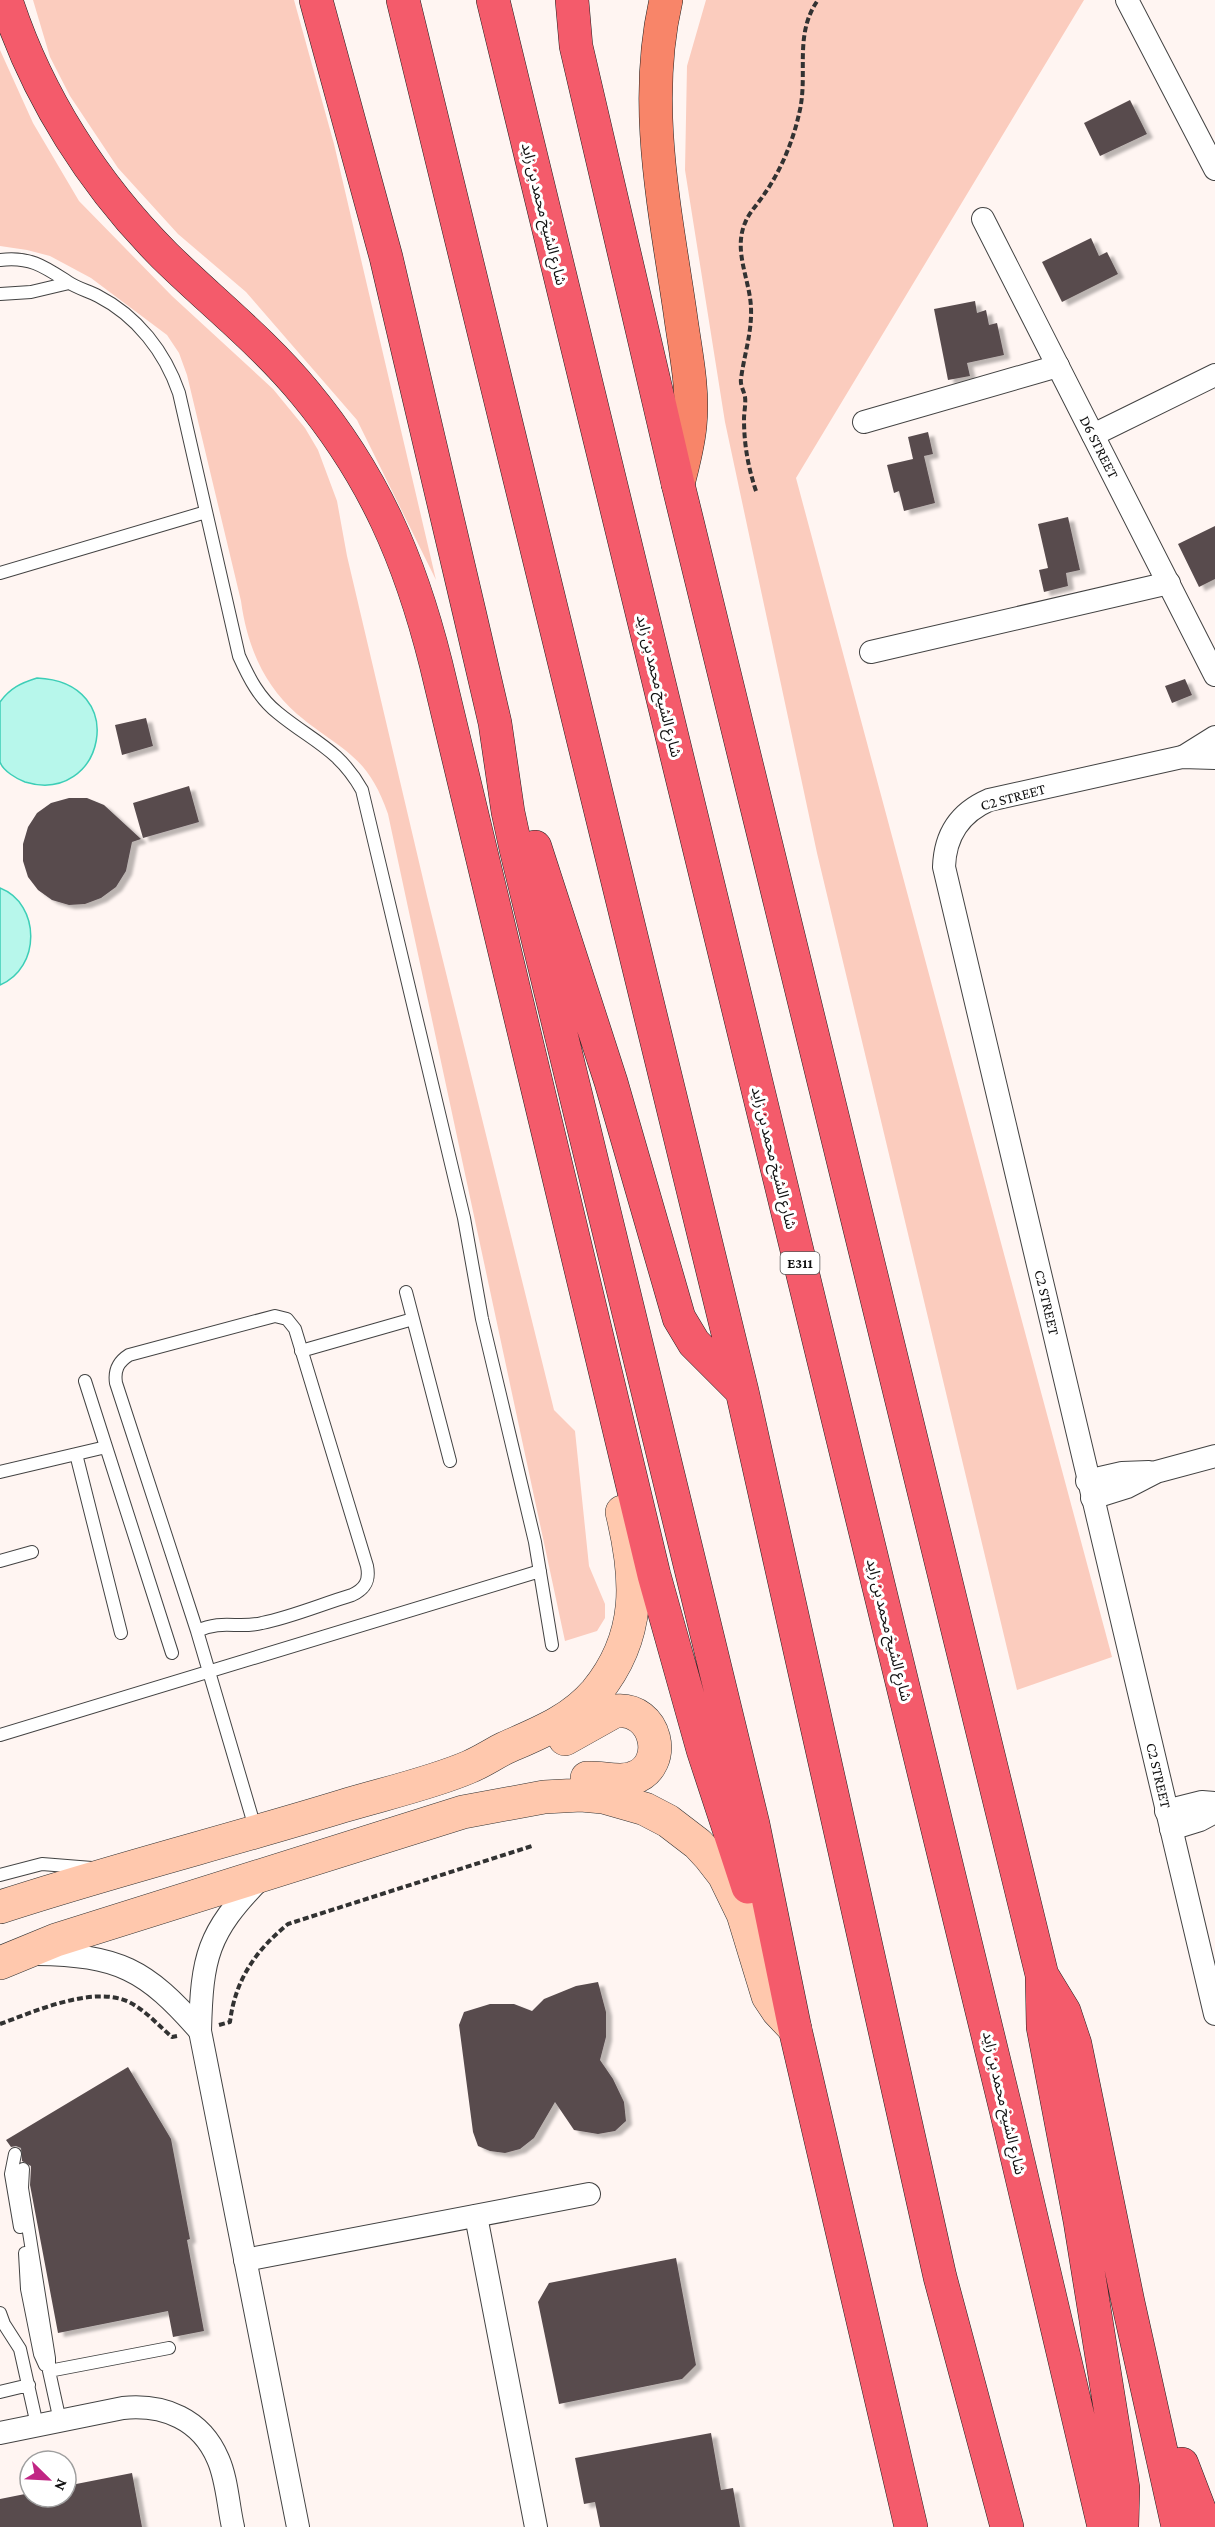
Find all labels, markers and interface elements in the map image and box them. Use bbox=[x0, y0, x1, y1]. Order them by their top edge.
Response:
street label: شارع الشيخ محمد بن زايد bbox=[515, 141, 570, 288]
street label: D6 STREET bbox=[1076, 413, 1122, 481]
street label: شارع الشيخ محمد بن زايد bbox=[630, 613, 685, 760]
street label: C2 STREET bbox=[979, 781, 1047, 813]
street label: شارع الشيخ محمد بن زايد bbox=[745, 1085, 800, 1232]
road number: E311 bbox=[780, 1252, 820, 1274]
street label: C2 STREET bbox=[1031, 1268, 1062, 1337]
street label: شارع الشيخ محمد بن زايد bbox=[860, 1557, 915, 1704]
street label: C2 STREET bbox=[1143, 1741, 1174, 1810]
street label: شارع الشيخ محمد بن زايد bbox=[976, 2030, 1028, 2177]
north arrow bbox=[18, 2449, 78, 2509]
text: N bbox=[51, 2476, 71, 2493]

